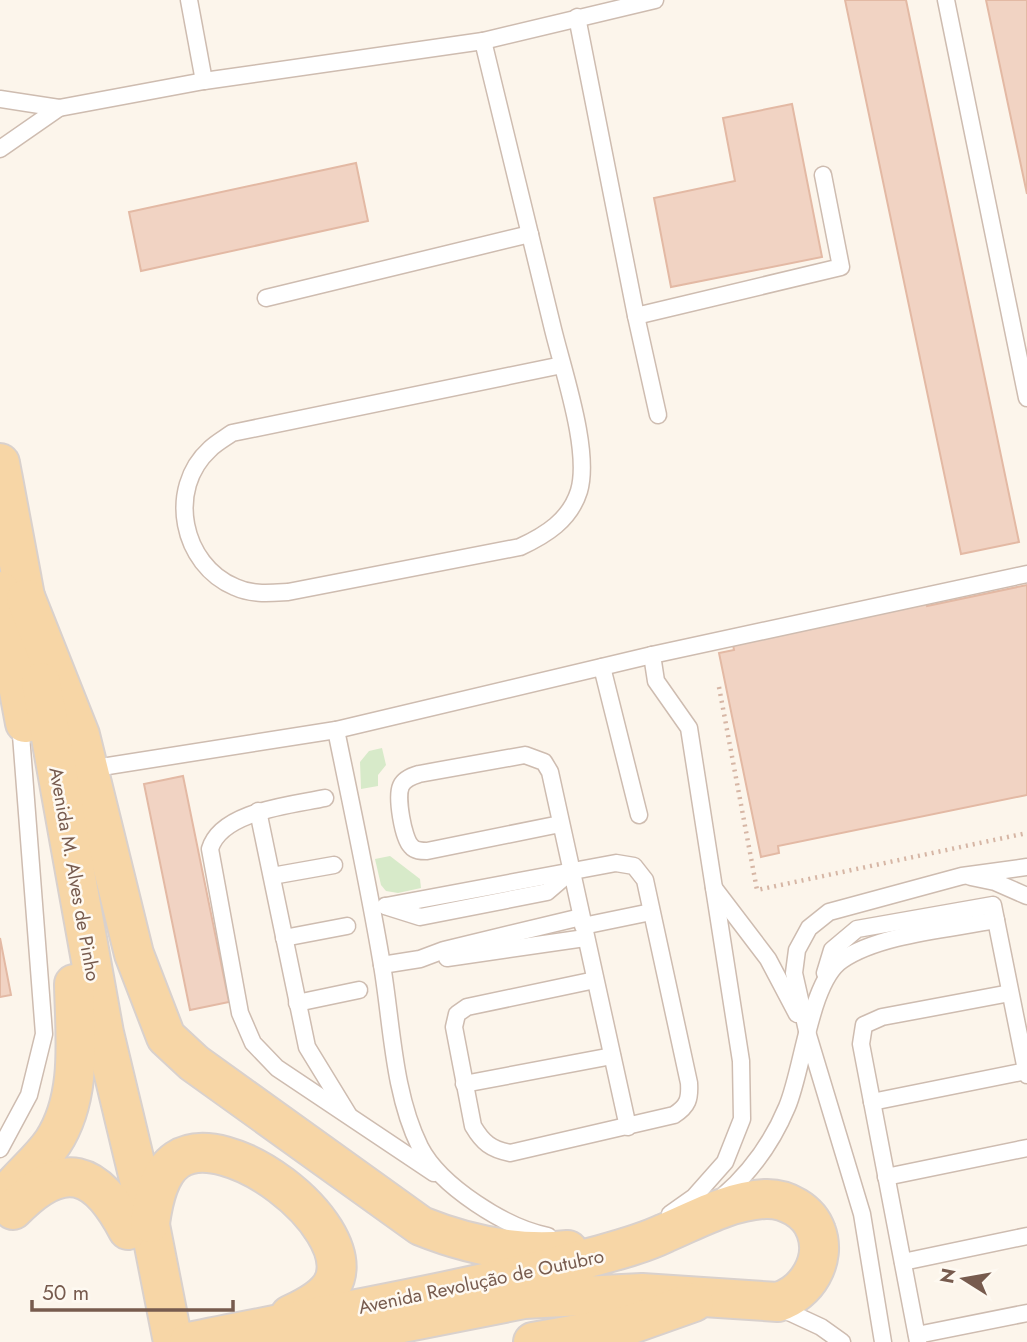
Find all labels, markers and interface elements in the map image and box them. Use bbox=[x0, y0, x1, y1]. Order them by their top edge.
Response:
street label: Avenida M. Alves de Pinho bbox=[42, 765, 107, 983]
street label: Avenida Revolução de Outubro bbox=[356, 1242, 606, 1321]
north arrow bbox=[929, 1244, 999, 1314]
text: N bbox=[933, 1266, 962, 1286]
scale bar bbox=[32, 1268, 233, 1312]
text: 50 m bbox=[42, 1278, 89, 1308]

